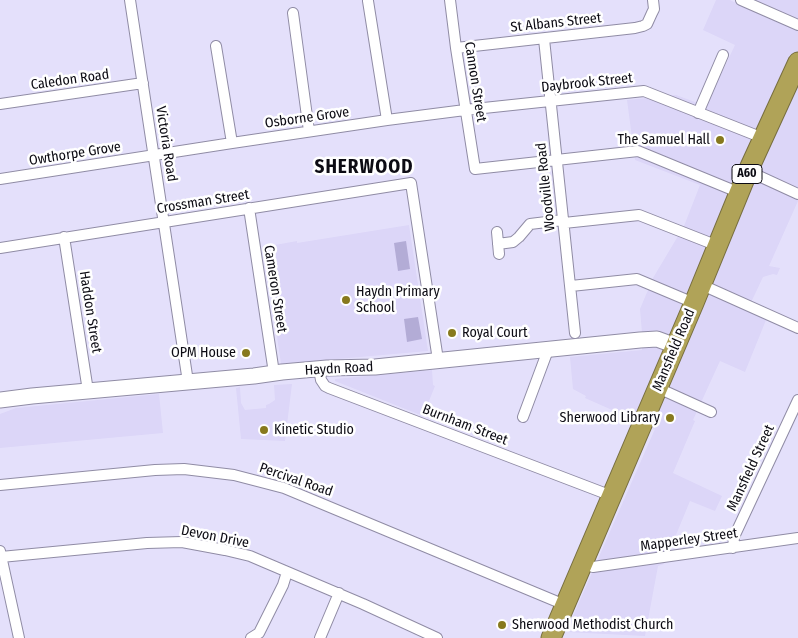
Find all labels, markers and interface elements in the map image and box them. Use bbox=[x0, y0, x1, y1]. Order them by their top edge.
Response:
street label: St Albans Street bbox=[510, 10, 602, 36]
street label: Cannon Street bbox=[460, 41, 490, 123]
street label: Caledon Road bbox=[30, 66, 110, 94]
street label: Daybrook Street bbox=[540, 70, 634, 96]
street label: Osborne Grove bbox=[264, 104, 350, 132]
street label: Victoria Road bbox=[152, 105, 180, 183]
place label: The Samuel Hall bbox=[618, 132, 710, 148]
marker: The Samuel Hall bbox=[714, 134, 726, 146]
street label: Owthorpe Grove bbox=[28, 138, 122, 170]
street label: Woodville Road bbox=[533, 142, 559, 232]
district label: SHERWOOD bbox=[314, 157, 414, 179]
road number: A60 bbox=[732, 164, 762, 183]
street label: Crossman Street bbox=[156, 186, 250, 218]
street label: Cameron Street bbox=[260, 244, 290, 334]
street label: Haddon Street bbox=[75, 270, 105, 354]
place label: Haydn Primary School bbox=[356, 284, 440, 316]
marker: Haydn Primary School bbox=[340, 294, 352, 306]
street label: Mansfield Road bbox=[649, 306, 699, 394]
place label: Royal Court bbox=[462, 325, 527, 341]
marker: Royal Court bbox=[446, 327, 458, 339]
place label: OPM House bbox=[171, 345, 236, 361]
marker: OPM House bbox=[240, 347, 252, 359]
street label: Haydn Road bbox=[304, 359, 374, 379]
street label: Burnham Street bbox=[420, 401, 510, 449]
place label: Sherwood Library bbox=[560, 410, 660, 426]
marker: Sherwood Library bbox=[664, 412, 676, 424]
place label: Kinetic Studio bbox=[274, 422, 354, 438]
street label: Mansfield Street bbox=[724, 422, 778, 514]
marker: Kinetic Studio bbox=[258, 424, 270, 436]
street label: Percival Road bbox=[257, 460, 335, 500]
street label: Devon Drive bbox=[180, 522, 250, 552]
street label: Mapperley Street bbox=[639, 525, 739, 555]
place label: Sherwood Methodist Church bbox=[512, 617, 673, 633]
marker: Sherwood Methodist Church bbox=[496, 619, 508, 631]

